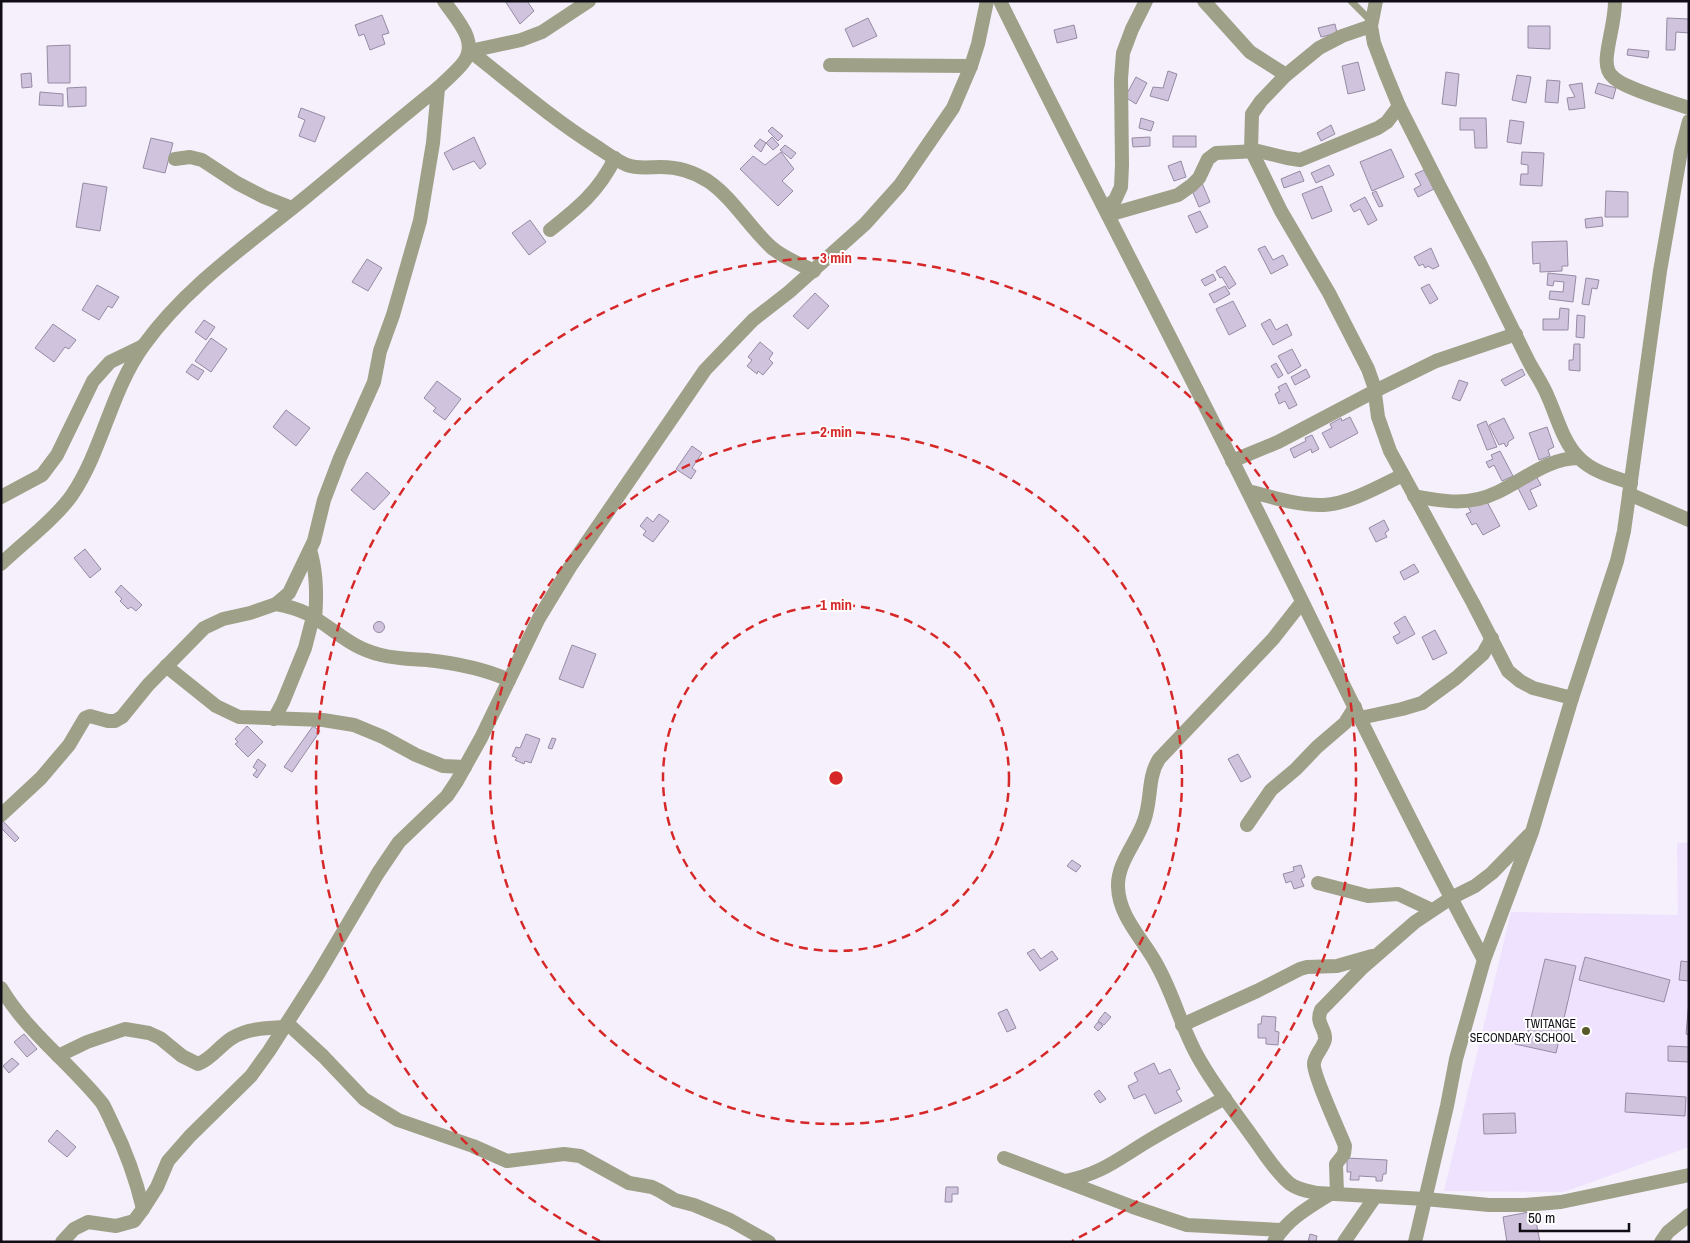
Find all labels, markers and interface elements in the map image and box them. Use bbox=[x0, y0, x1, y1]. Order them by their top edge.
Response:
text: 3 min bbox=[820, 247, 852, 268]
text: 2 min bbox=[820, 421, 852, 442]
text: 1 min bbox=[820, 594, 852, 615]
centre of rings bbox=[827, 769, 845, 787]
place label: TWITANGE SECONDARY SCHOOL bbox=[1470, 1016, 1577, 1046]
marker: TWITANGE SECONDARY SCHOOL bbox=[1580, 1025, 1592, 1037]
scale bar bbox=[1520, 1200, 1629, 1232]
text: 50 m bbox=[1528, 1207, 1555, 1228]

